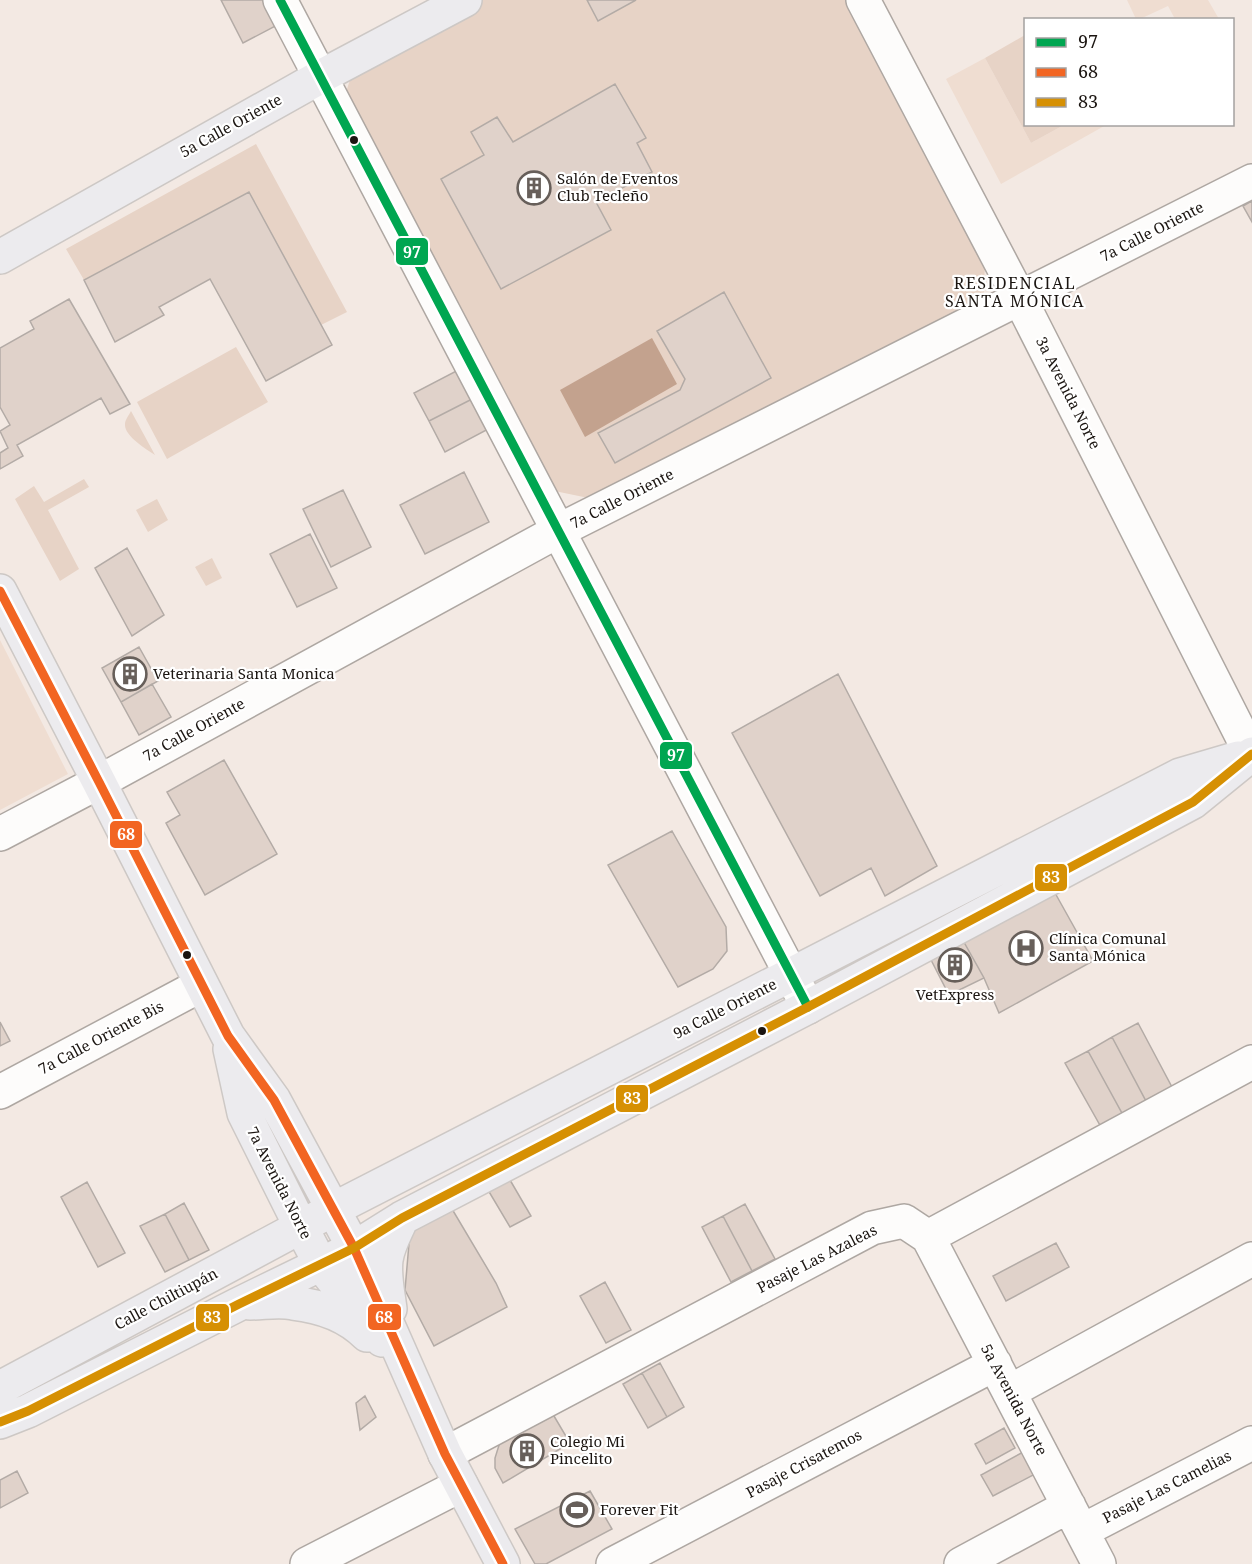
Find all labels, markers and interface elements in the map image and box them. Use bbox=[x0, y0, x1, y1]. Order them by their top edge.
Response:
legend bbox=[1024, 18, 1234, 126]
text: 97 bbox=[1078, 29, 1098, 53]
text: 68 bbox=[1078, 59, 1098, 83]
street label: 5a Calle Oriente bbox=[176, 89, 285, 161]
text: 83 bbox=[1078, 89, 1098, 113]
unlabelled marker bbox=[348, 134, 360, 146]
place label: Salón de Eventos Club Tecleño bbox=[557, 168, 678, 205]
building icon: Salón de Eventos Club Tecleño bbox=[516, 170, 552, 206]
street label: 7a Calle Oriente bbox=[1096, 196, 1207, 266]
line badge: 97 bbox=[395, 237, 429, 266]
text: 97 bbox=[403, 241, 421, 263]
district label: RESIDENCIAL SANTA MÓNICA bbox=[945, 272, 1085, 312]
street label: 3a Avenida Norte bbox=[1032, 333, 1106, 452]
street label: 7a Calle Oriente bbox=[566, 463, 677, 533]
building icon: Veterinaria Santa Monica bbox=[112, 656, 148, 692]
place label: Veterinaria Santa Monica bbox=[153, 663, 335, 683]
street label: 7a Calle Oriente bbox=[139, 693, 248, 765]
line badge: 97 bbox=[659, 741, 693, 770]
text: 97 bbox=[667, 744, 685, 766]
line badge: 68 bbox=[109, 820, 143, 849]
text: 68 bbox=[117, 823, 135, 845]
line badge: 83 bbox=[1034, 863, 1068, 892]
text: 83 bbox=[1042, 866, 1060, 888]
place label: Clínica Comunal Santa Mónica bbox=[1049, 928, 1167, 965]
hospital icon: Clínica Comunal Santa Mónica bbox=[1008, 930, 1044, 966]
building icon: VetExpress bbox=[937, 947, 973, 983]
unlabelled marker bbox=[181, 949, 193, 961]
street label: 9a Calle Oriente bbox=[669, 973, 780, 1043]
place label: VetExpress bbox=[916, 984, 994, 1004]
street label: 7a Calle Oriente Bis bbox=[35, 996, 167, 1079]
unlabelled marker bbox=[756, 1025, 768, 1037]
line badge: 83 bbox=[615, 1084, 649, 1113]
text: 83 bbox=[623, 1087, 641, 1109]
street label: 7a Avenida Norte bbox=[243, 1123, 317, 1242]
street label: Pasaje Las Azaleas bbox=[753, 1219, 880, 1297]
street label: Calle Chiltiupán bbox=[111, 1262, 221, 1334]
line badge: 83 bbox=[195, 1303, 230, 1332]
line badge: 68 bbox=[367, 1303, 402, 1331]
text: 83 bbox=[203, 1306, 221, 1328]
text: 68 bbox=[375, 1306, 393, 1328]
street label: 5a Avenida Norte bbox=[977, 1340, 1053, 1459]
street label: Pasaje Crisatemos bbox=[742, 1424, 865, 1502]
place label: Colegio Mi Pincelito bbox=[550, 1431, 625, 1468]
building icon: Colegio Mi Pincelito bbox=[509, 1433, 545, 1469]
street label: Pasaje Las Camelias bbox=[1099, 1445, 1235, 1527]
sports icon: Forever Fit bbox=[559, 1492, 595, 1528]
place label: Forever Fit bbox=[600, 1499, 679, 1519]

